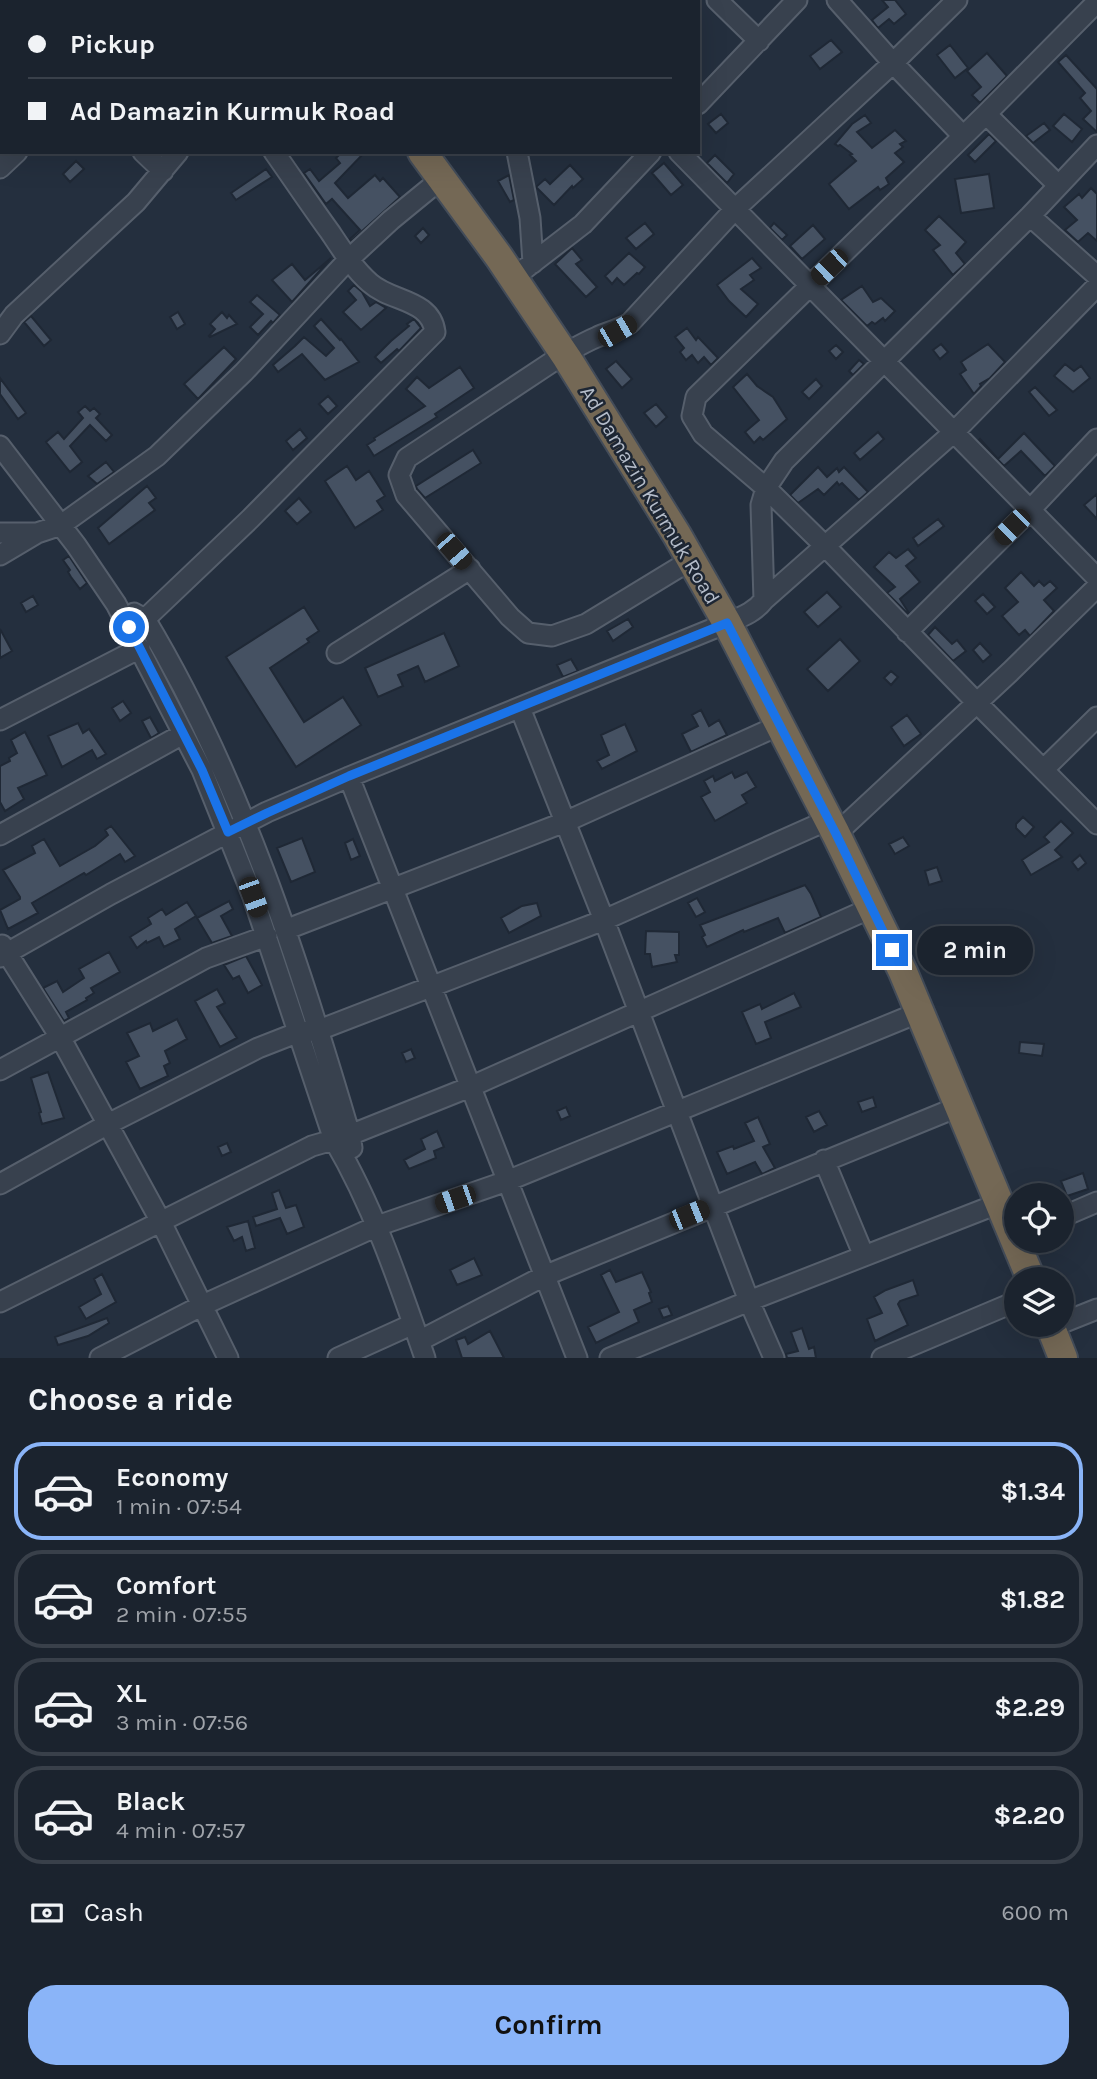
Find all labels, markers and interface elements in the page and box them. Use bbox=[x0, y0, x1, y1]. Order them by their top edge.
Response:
text: Pickup bbox=[70, 29, 155, 60]
text: Ad Damazin Kurmuk Road bbox=[70, 96, 395, 127]
car bbox=[807, 245, 852, 289]
car bbox=[594, 311, 641, 351]
street label: Ad Damazin Kurmuk Road bbox=[575, 381, 725, 609]
car bbox=[990, 505, 1035, 549]
car bbox=[433, 528, 476, 574]
route start bbox=[113, 611, 145, 643]
car bbox=[236, 874, 271, 920]
callout: 2 min bbox=[917, 926, 1032, 974]
route end bbox=[876, 934, 908, 966]
text: 2 min bbox=[943, 937, 1007, 964]
car bbox=[432, 1182, 479, 1216]
map controls bbox=[1004, 1183, 1074, 1337]
button: locate bbox=[1004, 1183, 1074, 1253]
car bbox=[666, 1197, 713, 1233]
button: layers bbox=[1004, 1267, 1074, 1337]
text: Choose a ride bbox=[28, 1381, 233, 1418]
icon: car bbox=[32, 1460, 95, 1523]
text: Economy bbox=[116, 1462, 228, 1493]
text: $1.34 bbox=[1001, 1476, 1065, 1507]
text: 1 min · 07:54 bbox=[116, 1493, 242, 1520]
icon: car bbox=[32, 1568, 95, 1631]
text: Comfort bbox=[116, 1570, 217, 1601]
text: $1.82 bbox=[1000, 1584, 1065, 1615]
text: 2 min · 07:55 bbox=[116, 1601, 248, 1628]
icon: car bbox=[32, 1676, 95, 1739]
text: XL bbox=[116, 1678, 147, 1709]
text: $2.29 bbox=[994, 1692, 1065, 1723]
text: 3 min · 07:56 bbox=[116, 1709, 248, 1736]
icon: car bbox=[32, 1784, 95, 1847]
text: Black bbox=[116, 1786, 185, 1817]
text: $2.20 bbox=[994, 1800, 1065, 1831]
text: 4 min · 07:57 bbox=[116, 1817, 245, 1844]
icon: cash bbox=[28, 1894, 66, 1932]
text: Cash bbox=[84, 1897, 144, 1928]
text: 600 m bbox=[1002, 1899, 1069, 1926]
button: Confirm bbox=[28, 1985, 1069, 2065]

